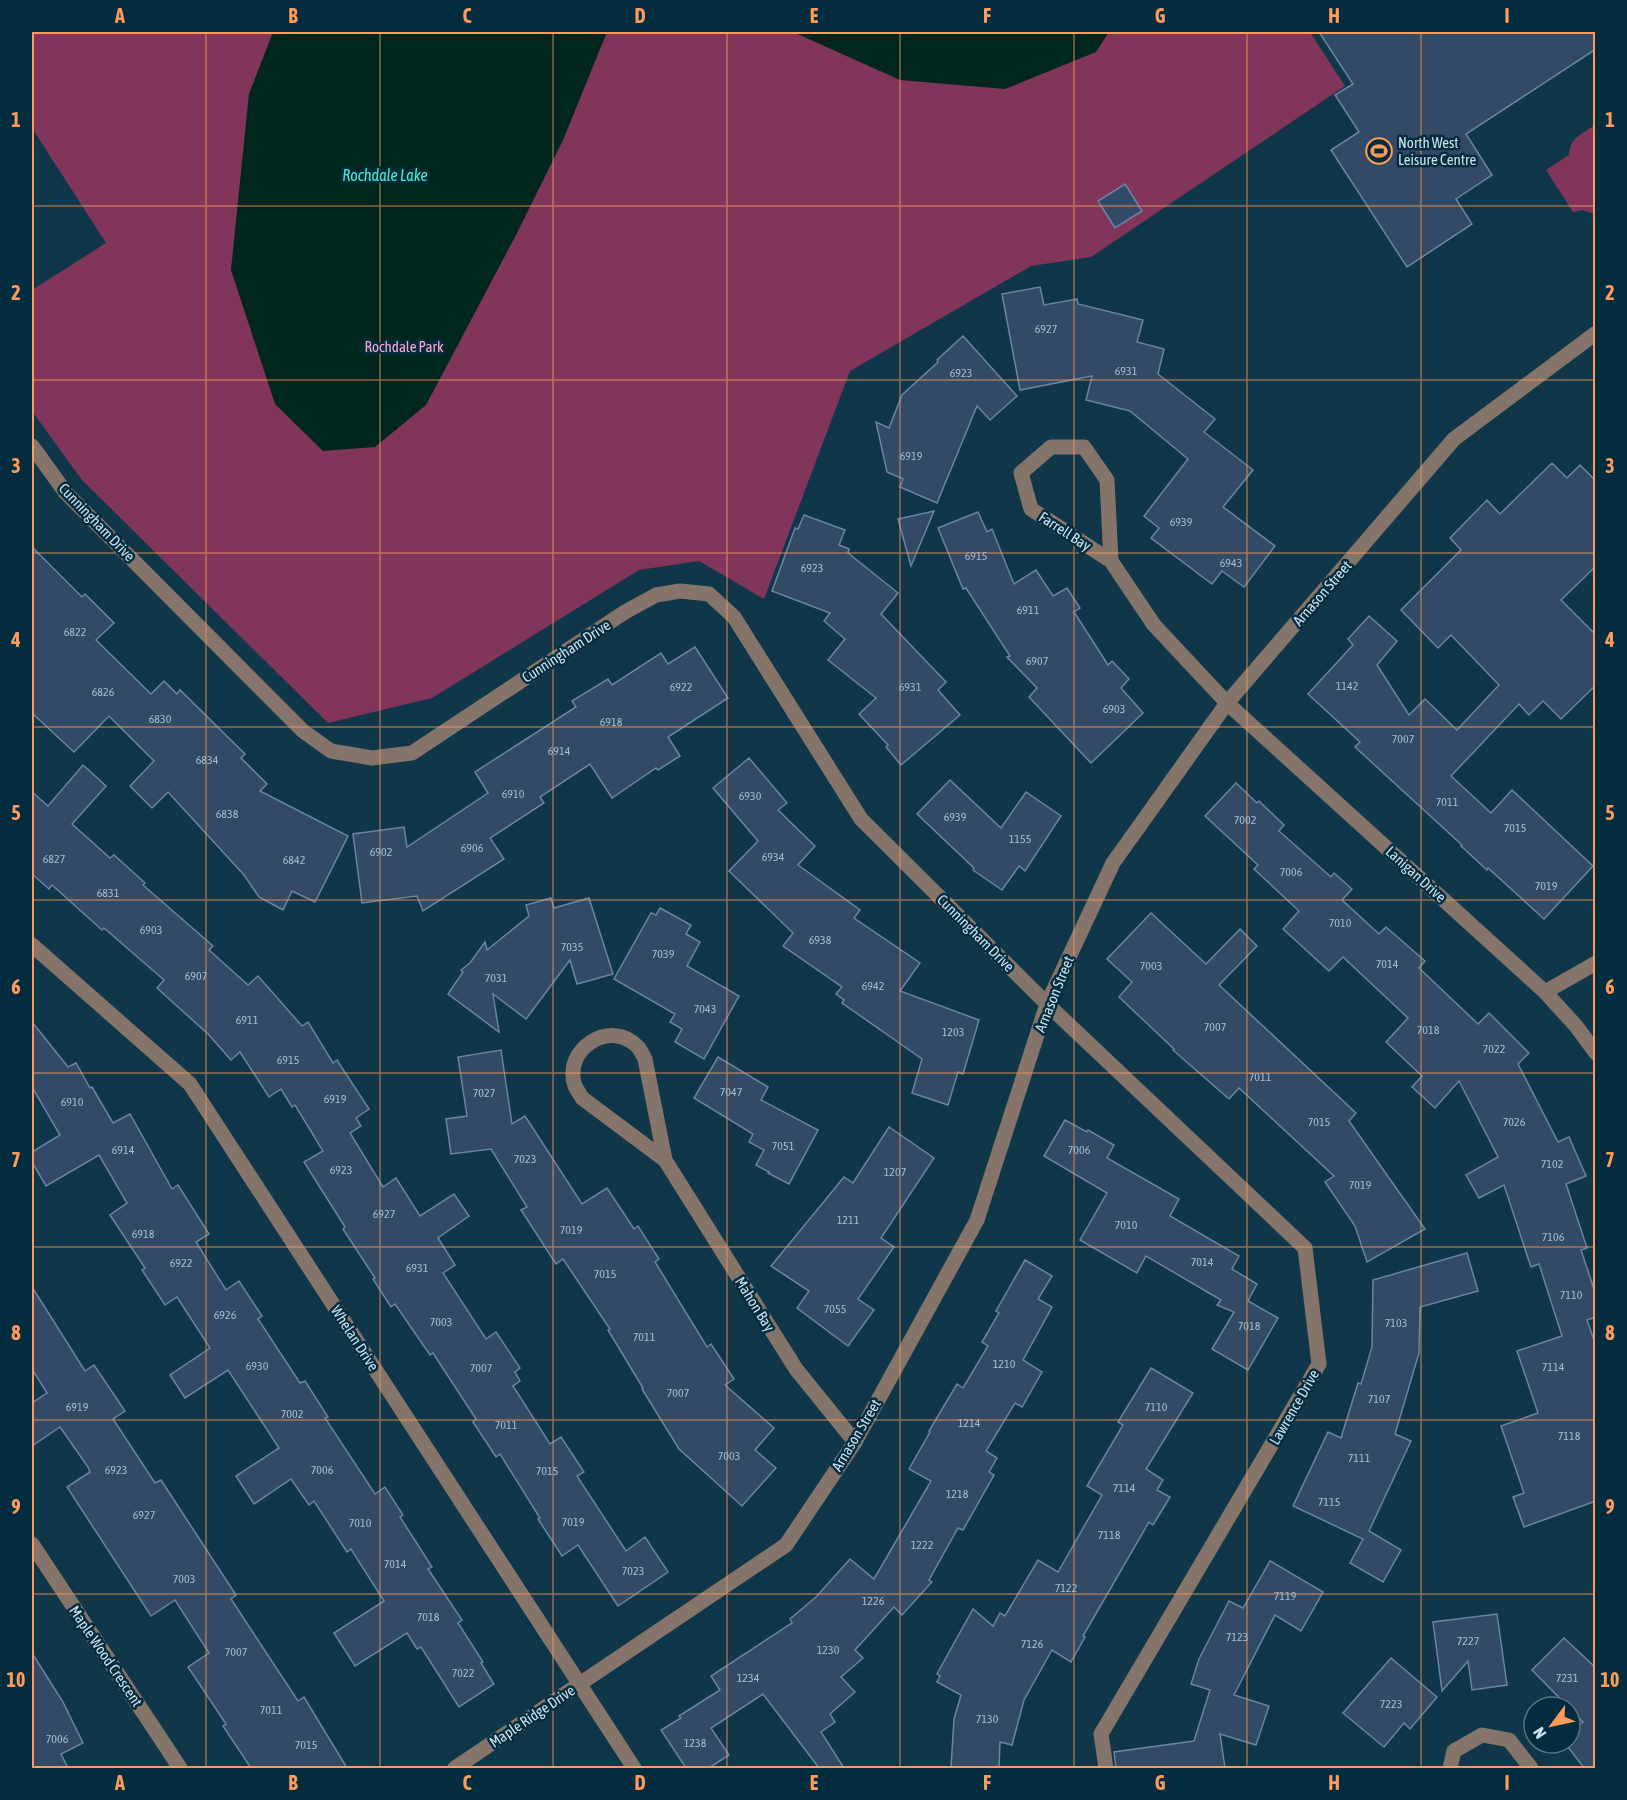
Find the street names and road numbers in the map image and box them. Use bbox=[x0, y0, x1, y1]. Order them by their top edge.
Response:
street label: Cunningham Drive bbox=[55, 479, 139, 565]
street label: Farrell Bay bbox=[1036, 508, 1094, 554]
street label: Arnason Street bbox=[1289, 557, 1355, 629]
street label: Cunningham Drive bbox=[519, 616, 614, 686]
street label: Lanigan Drive bbox=[1382, 843, 1450, 906]
street label: Cunningham Drive bbox=[934, 891, 1018, 975]
street label: Arnason Street bbox=[1031, 953, 1077, 1035]
street label: Mahon Bay bbox=[732, 1274, 778, 1334]
street label: Whelan Drive bbox=[328, 1302, 382, 1374]
street label: Lawrence Drive bbox=[1266, 1366, 1322, 1448]
street label: Arnason Street bbox=[828, 1396, 884, 1474]
street label: Maple Wood Crescent bbox=[66, 1602, 146, 1710]
street label: Maple Ridge Drive bbox=[486, 1681, 578, 1751]

